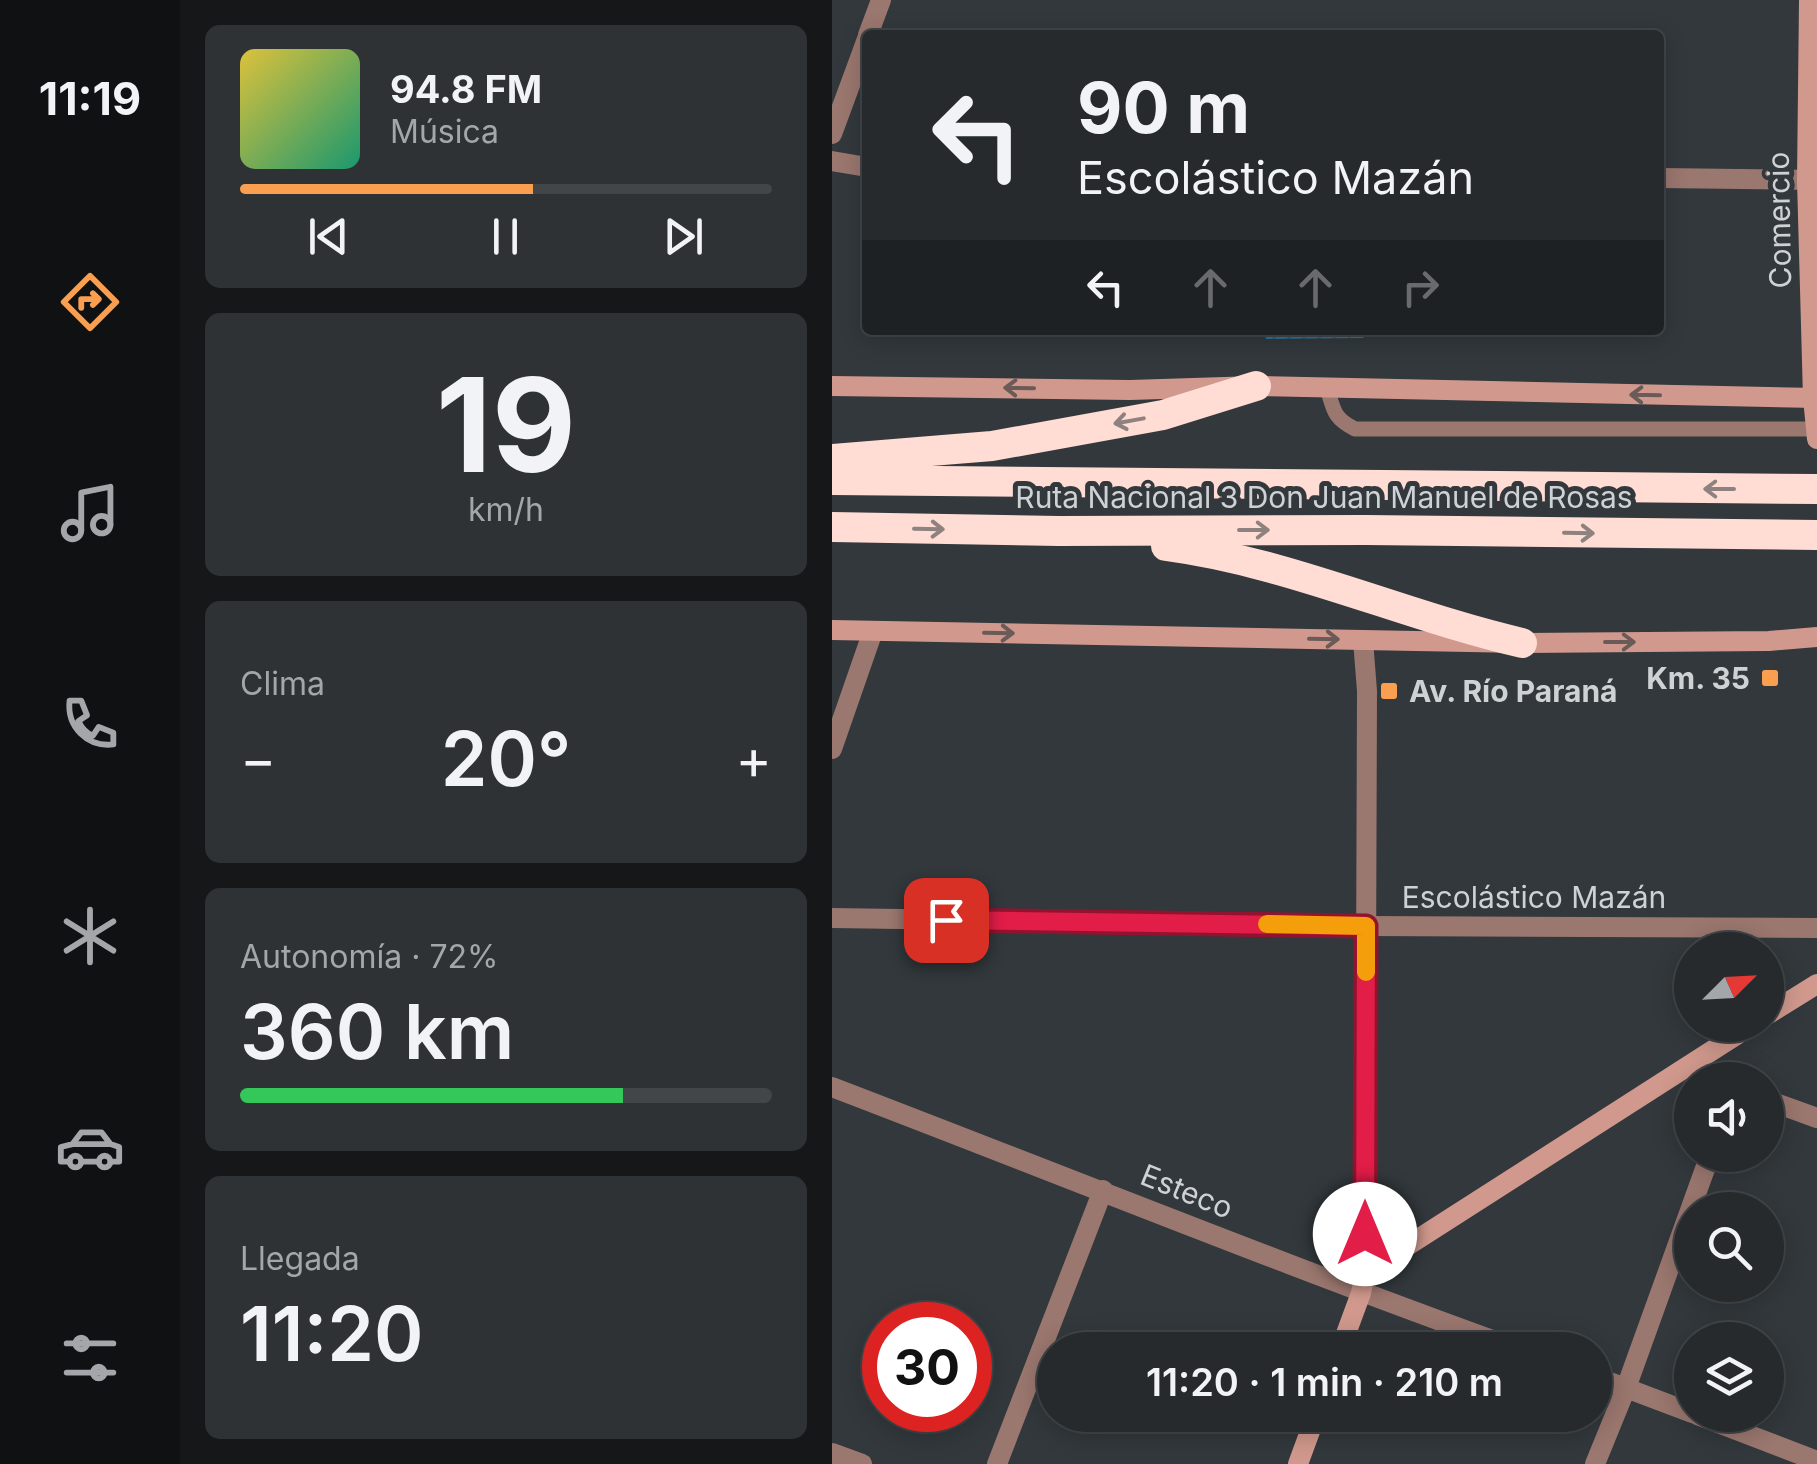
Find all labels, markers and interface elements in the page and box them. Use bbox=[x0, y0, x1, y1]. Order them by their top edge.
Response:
text: 90 m bbox=[1077, 65, 1250, 150]
text: 94.8 FM bbox=[390, 66, 542, 112]
icon: left bbox=[912, 70, 1042, 200]
text: 11:19 bbox=[39, 71, 141, 126]
text: Música bbox=[390, 112, 499, 151]
text: Escolástico Mazán bbox=[1077, 150, 1474, 205]
street label: Comercio bbox=[1760, 151, 1798, 289]
icon: previous bbox=[301, 209, 356, 264]
icon: pause bbox=[478, 209, 533, 264]
icon: next bbox=[656, 209, 711, 264]
icon: left bbox=[1078, 260, 1133, 315]
icon: ahead bbox=[1183, 260, 1238, 315]
icon: ahead bbox=[1288, 260, 1343, 315]
icon: right bbox=[1393, 260, 1448, 315]
icon: directions bbox=[55, 267, 125, 337]
text: 19 bbox=[436, 346, 576, 503]
one-way arrow bbox=[1003, 379, 1035, 398]
one-way arrow bbox=[1630, 385, 1662, 404]
one-way arrow bbox=[1113, 412, 1145, 431]
icon: music bbox=[55, 478, 125, 548]
street label: Ruta Nacional 3 Don Juan Manuel de Rosas bbox=[1015, 479, 1633, 515]
one-way arrow bbox=[1704, 480, 1736, 498]
text: km/h bbox=[468, 490, 544, 529]
one-way arrow bbox=[912, 520, 945, 538]
one-way arrow bbox=[1238, 520, 1270, 539]
one-way arrow bbox=[1562, 524, 1595, 542]
one-way arrow bbox=[983, 624, 1015, 643]
one-way arrow bbox=[1308, 630, 1340, 648]
one-way arrow bbox=[1602, 632, 1635, 652]
place label: Km. 35 bbox=[1646, 660, 1750, 696]
text: Clima bbox=[240, 664, 325, 703]
marker: Km. 35 bbox=[1759, 667, 1781, 689]
place label: Av. Río Paraná bbox=[1409, 673, 1618, 709]
marker: Av. Río Paraná bbox=[1378, 680, 1400, 702]
icon: phone bbox=[55, 689, 125, 759]
text: 20° bbox=[441, 713, 571, 804]
text: − bbox=[240, 726, 276, 792]
text: + bbox=[736, 726, 772, 792]
pin bbox=[904, 878, 989, 963]
street label: Escolástico Mazán bbox=[1402, 879, 1666, 915]
icon: arrive bbox=[919, 893, 974, 948]
icon: climate bbox=[55, 901, 125, 971]
north arrow bbox=[1674, 932, 1784, 1042]
map controls bbox=[1674, 932, 1784, 1432]
text: Autonomía · 72% bbox=[240, 937, 498, 976]
text: 360 km bbox=[240, 986, 514, 1077]
button: sound bbox=[1674, 1062, 1784, 1172]
icon: car bbox=[55, 1112, 125, 1182]
street label: Esteco bbox=[1136, 1156, 1238, 1226]
position arrow bbox=[1313, 1182, 1417, 1286]
button: search bbox=[1674, 1192, 1784, 1302]
text: Llegada bbox=[240, 1239, 360, 1278]
text: 11:20 bbox=[240, 1288, 424, 1379]
speed limit sign: 30 bbox=[862, 1302, 992, 1432]
button: layers bbox=[1674, 1322, 1784, 1432]
icon: filters bbox=[55, 1323, 125, 1393]
text: 11:20 · 1 min · 210 m bbox=[1146, 1359, 1503, 1405]

